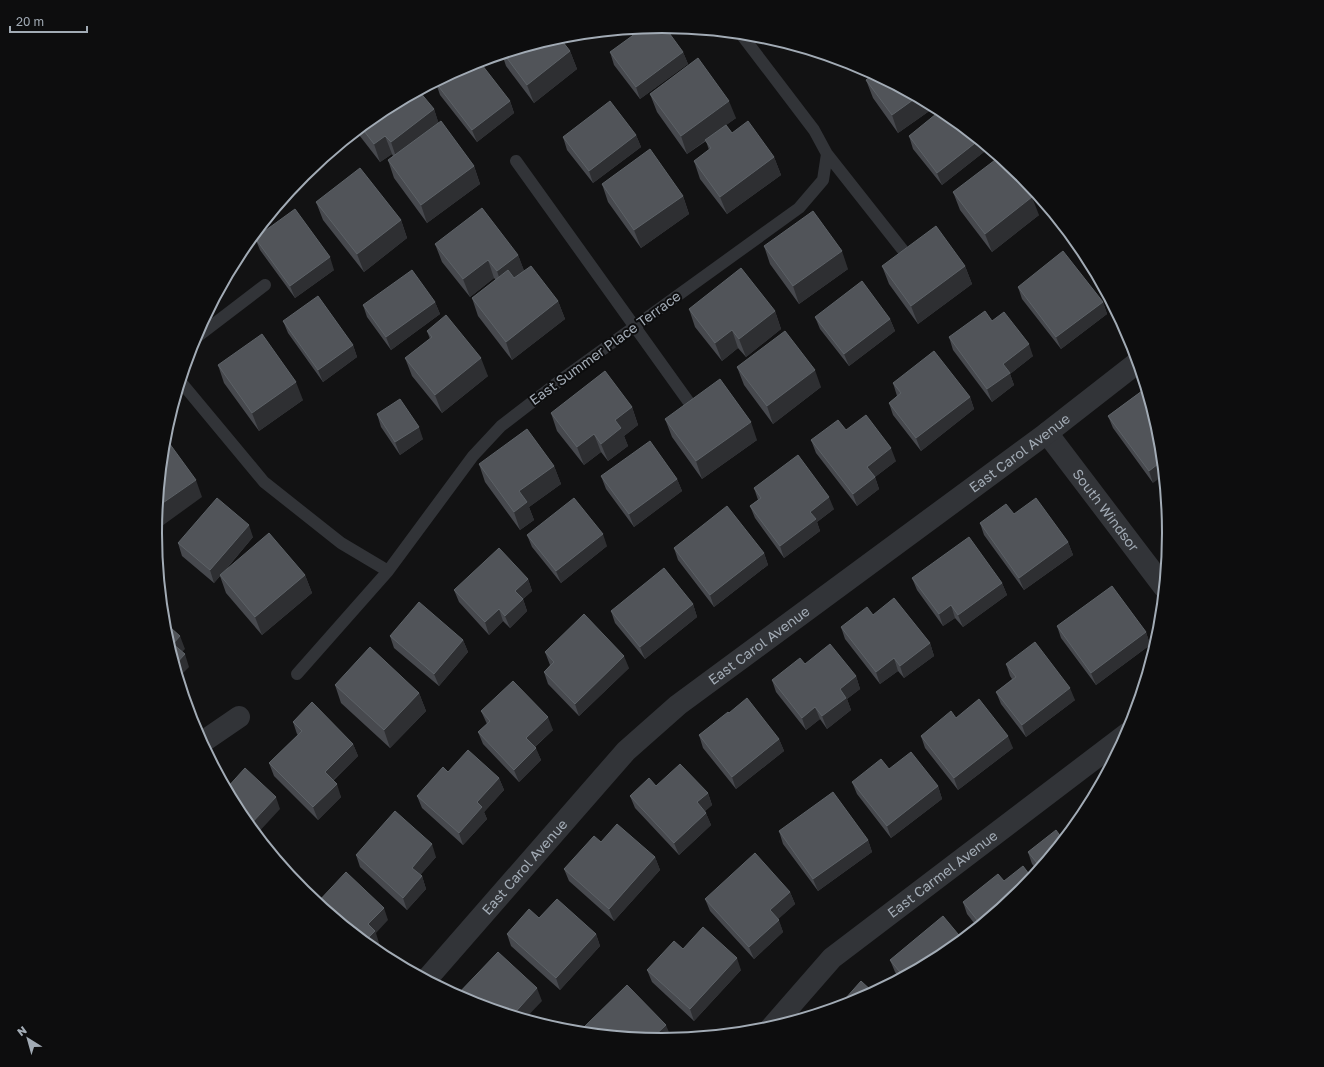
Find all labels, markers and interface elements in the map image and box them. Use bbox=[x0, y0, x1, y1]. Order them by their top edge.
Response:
scale bar bbox=[10, 8, 87, 34]
text: 20 m bbox=[16, 14, 44, 29]
street label: East Summer Place Terrace bbox=[526, 287, 684, 408]
street label: East Carol Avenue bbox=[965, 409, 1073, 496]
street label: South Windsor bbox=[1069, 465, 1143, 555]
street label: East Carol Avenue bbox=[705, 602, 813, 688]
street label: East Carol Avenue bbox=[478, 815, 571, 918]
street label: East Carmel Avenue bbox=[884, 826, 1001, 921]
north arrow bbox=[8, 1019, 48, 1059]
text: N bbox=[14, 1023, 29, 1038]

